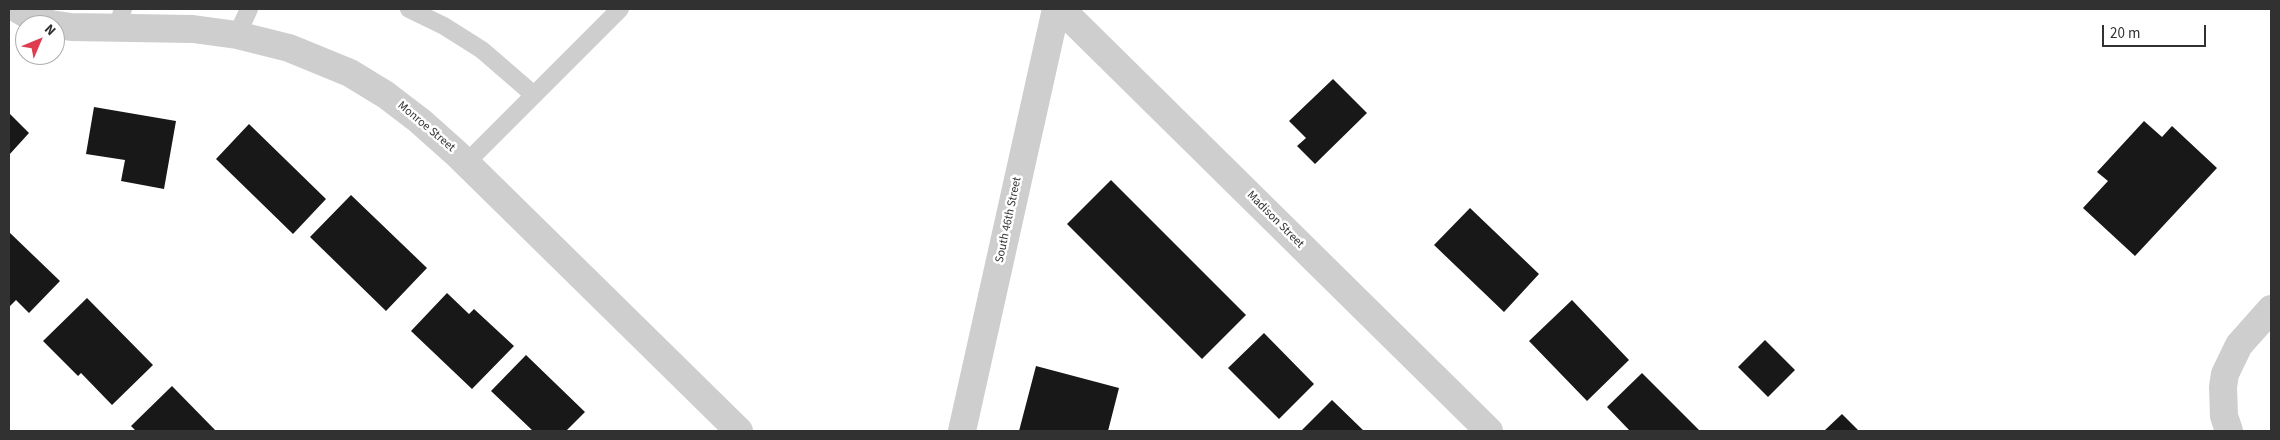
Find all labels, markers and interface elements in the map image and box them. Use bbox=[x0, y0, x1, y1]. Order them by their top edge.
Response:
north arrow bbox=[15, 15, 65, 65]
scale bar bbox=[2105, 15, 2209, 47]
text: N bbox=[40, 20, 60, 40]
text: 20 m bbox=[2110, 23, 2140, 44]
street label: Monroe Street bbox=[394, 99, 458, 155]
street label: South 46th Street bbox=[993, 176, 1025, 264]
street label: Madison Street bbox=[1243, 188, 1307, 252]

